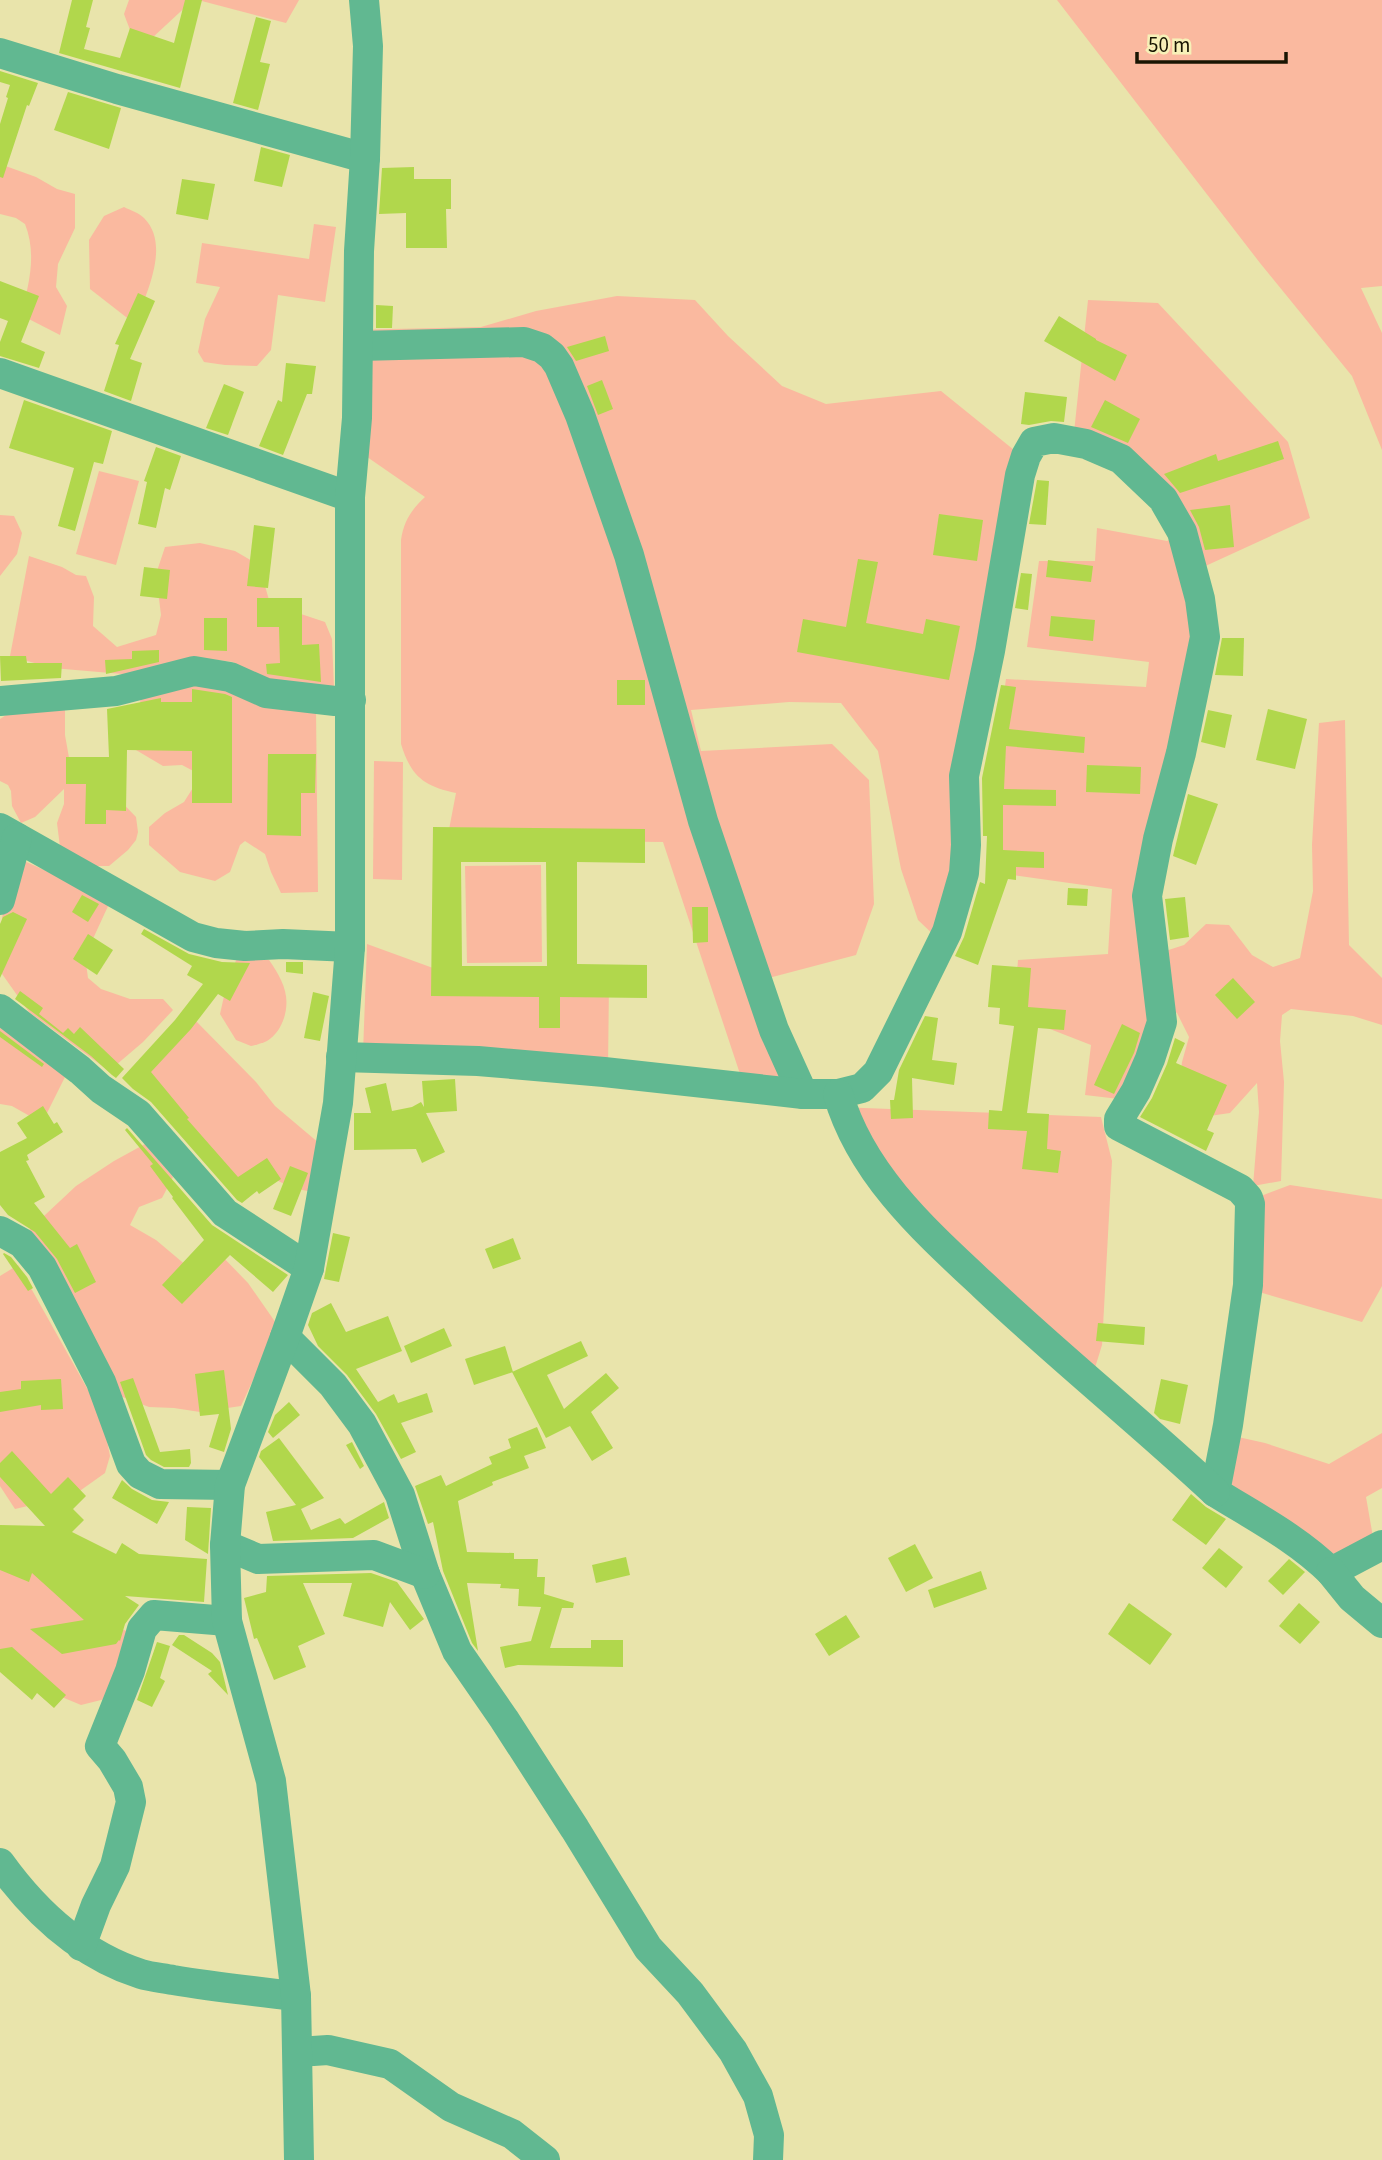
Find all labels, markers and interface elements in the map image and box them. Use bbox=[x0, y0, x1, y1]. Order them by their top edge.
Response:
scale bar bbox=[1137, 21, 1286, 65]
text: 50 m bbox=[1148, 30, 1190, 60]

